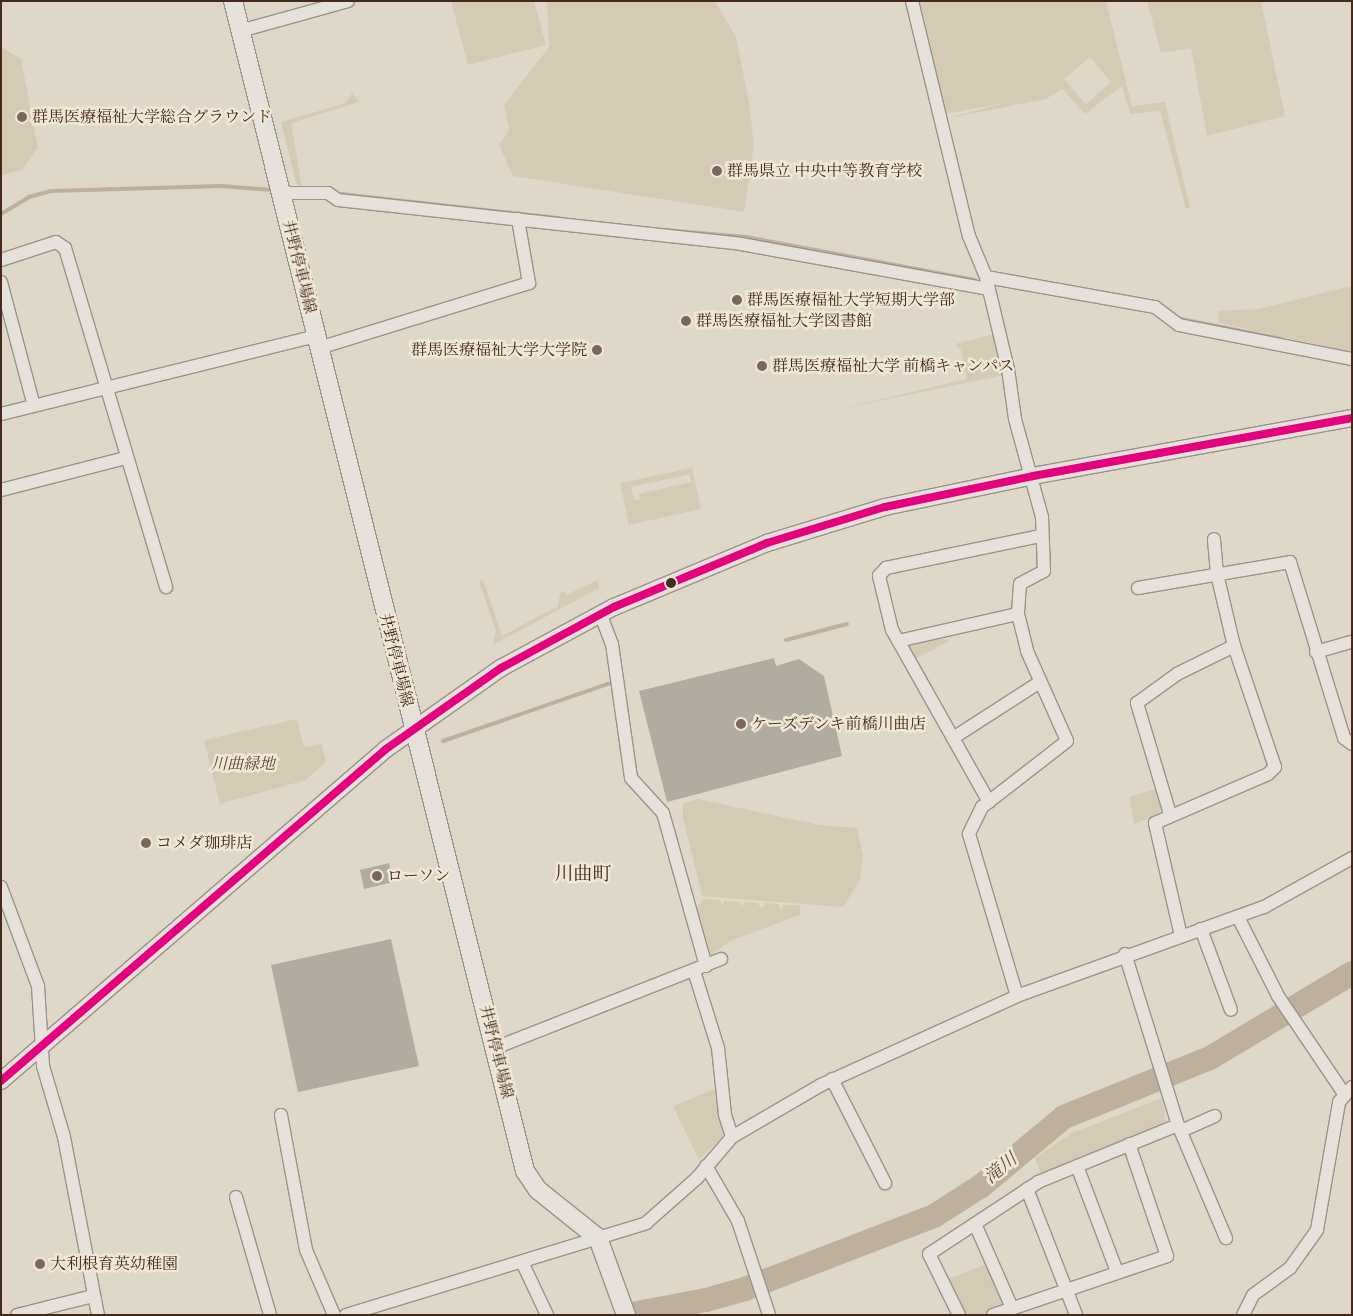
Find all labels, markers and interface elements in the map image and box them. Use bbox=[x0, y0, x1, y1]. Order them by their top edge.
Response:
place label: 群馬医療福祉大学総合グラウンド bbox=[32, 107, 272, 127]
marker: 群馬医療福祉大学総合グラウンド bbox=[16, 111, 28, 123]
place label: 群馬県立 中央中等教育学校 bbox=[727, 161, 922, 181]
marker: 群馬県立 中央中等教育学校 bbox=[711, 165, 723, 177]
street label: 井野停車場線 bbox=[278, 218, 320, 316]
place label: 群馬医療福祉大学短期大学部 bbox=[747, 290, 955, 310]
marker: 群馬医療福祉大学短期大学部 bbox=[731, 294, 743, 306]
place label: 群馬医療福祉大学図書館 bbox=[696, 311, 872, 331]
marker: 群馬医療福祉大学図書館 bbox=[680, 315, 692, 327]
place label: 群馬医療福祉大学大学院 bbox=[411, 340, 587, 360]
marker: 群馬医療福祉大学大学院 bbox=[591, 344, 603, 356]
place label: 群馬医療福祉大学 前橋キャンパス bbox=[772, 356, 1015, 376]
marker: 群馬医療福祉大学 前橋キャンパス bbox=[756, 360, 768, 372]
unlabelled marker bbox=[666, 578, 676, 588]
street label: 井野停車場線 bbox=[375, 611, 417, 709]
place label: ケーズデンキ前橋川曲店 bbox=[751, 714, 927, 734]
marker: ケーズデンキ前橋川曲店 bbox=[735, 718, 747, 730]
park label: 川曲緑地 bbox=[211, 754, 275, 774]
place label: コメダ珈琲店 bbox=[156, 833, 252, 853]
marker: コメダ珈琲店 bbox=[140, 837, 152, 849]
district label: 川曲町 bbox=[555, 864, 611, 886]
place label: ローソン bbox=[387, 866, 451, 886]
marker: ローソン bbox=[371, 870, 383, 882]
street label: 井野停車場線 bbox=[475, 1003, 517, 1101]
water label: 滝川 bbox=[980, 1149, 1022, 1189]
place label: 大利根育英幼稚園 bbox=[50, 1254, 178, 1274]
marker: 大利根育英幼稚園 bbox=[34, 1258, 46, 1270]

